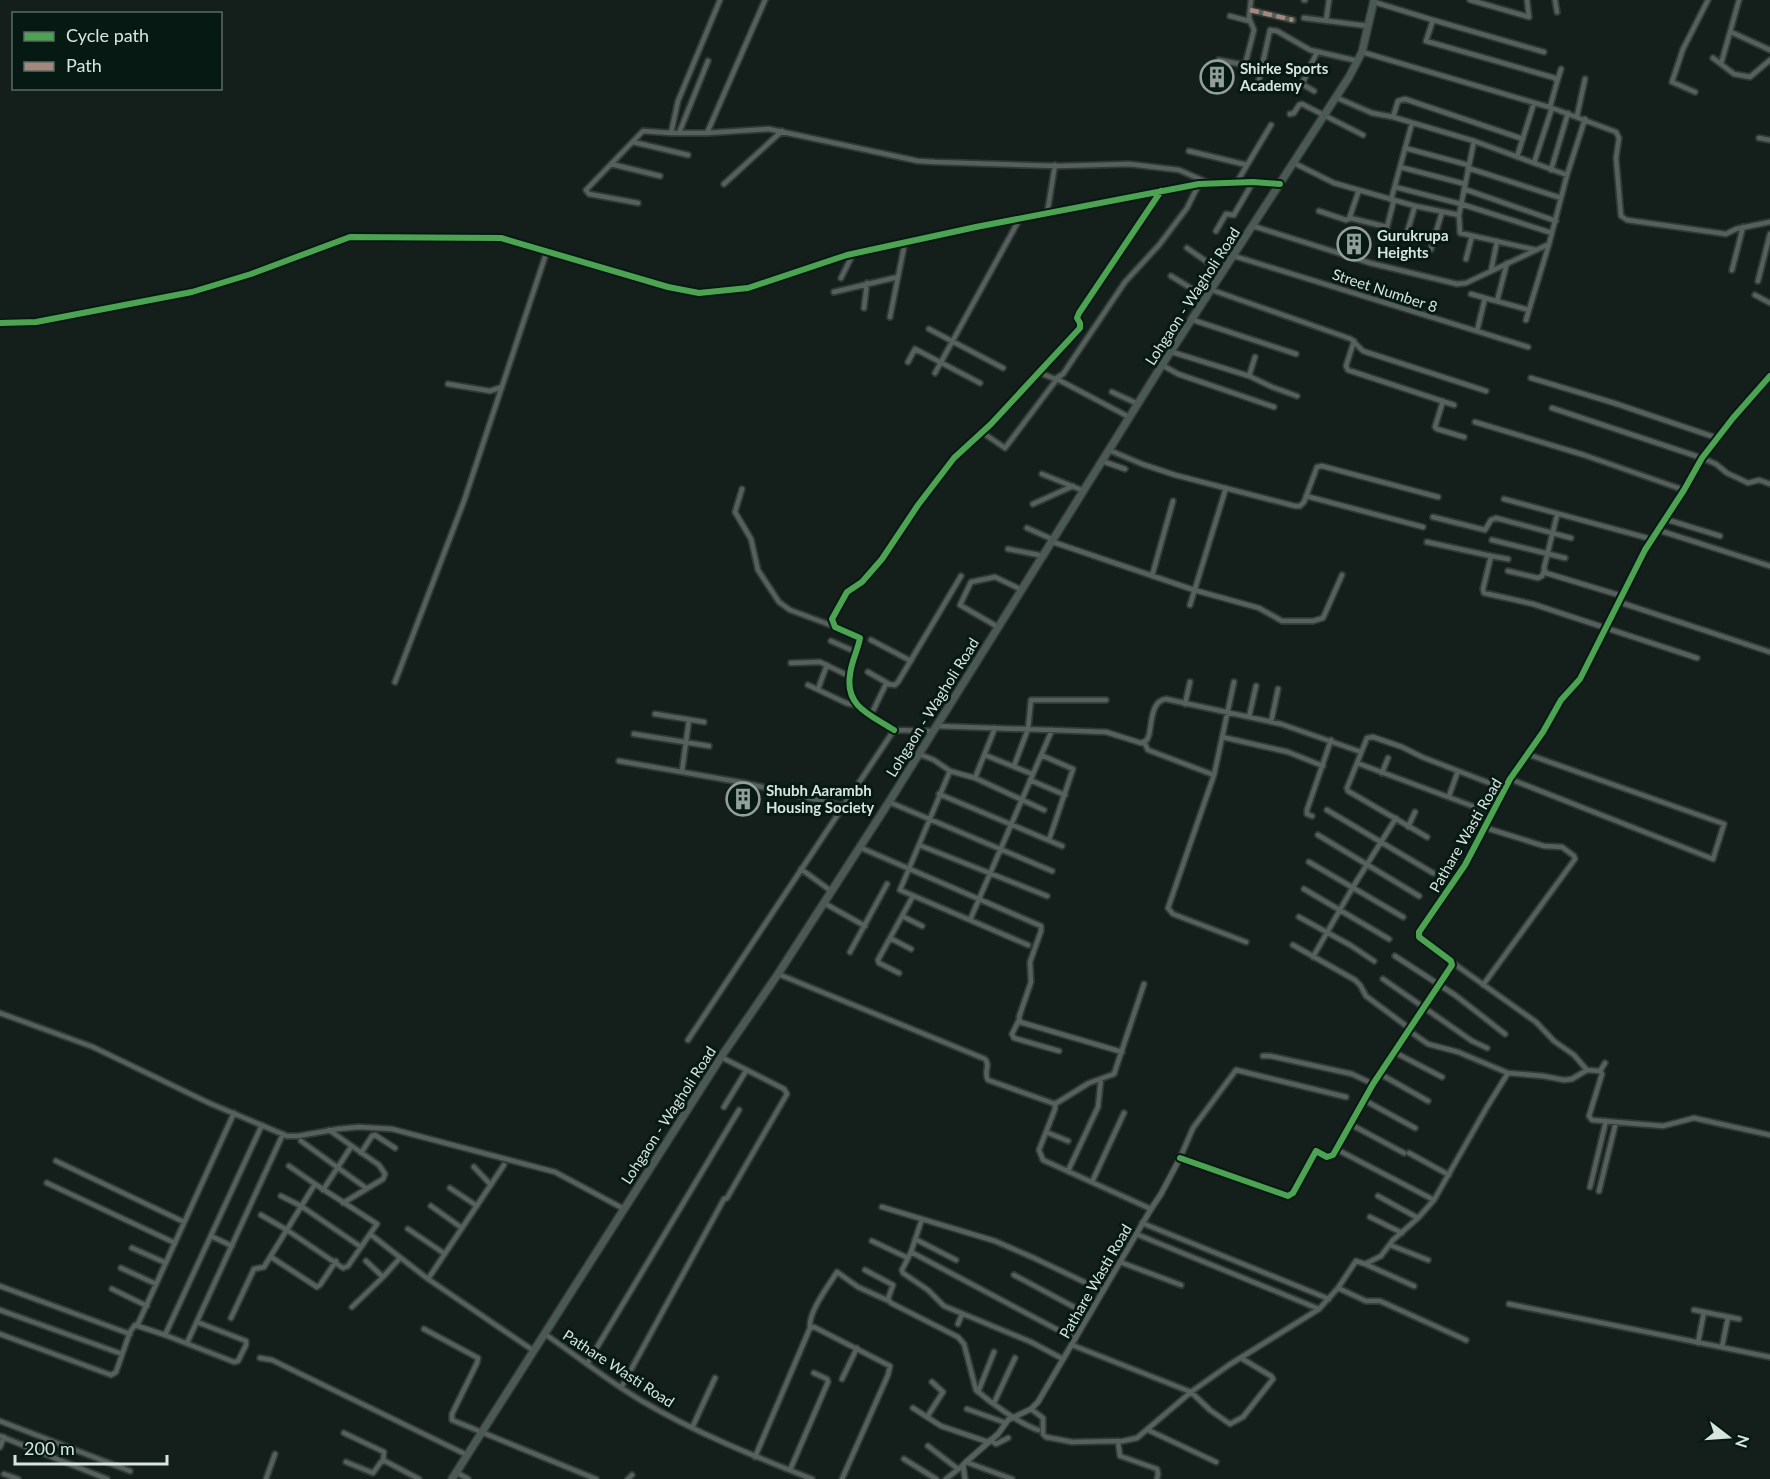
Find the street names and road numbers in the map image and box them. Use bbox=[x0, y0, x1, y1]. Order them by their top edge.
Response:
street label: Lohgaon - Wagholi Road bbox=[1141, 224, 1243, 368]
street label: Street Number 8 bbox=[1330, 265, 1440, 315]
street label: Lohgaon - Wagholi Road bbox=[882, 634, 982, 780]
street label: Pathare Wasti Road bbox=[1425, 775, 1505, 895]
street label: Lohgaon - Wagholi Road bbox=[617, 1043, 719, 1187]
street label: Pathare Wasti Road bbox=[1055, 1221, 1135, 1341]
street label: Pathare Wasti Road bbox=[560, 1325, 678, 1411]

